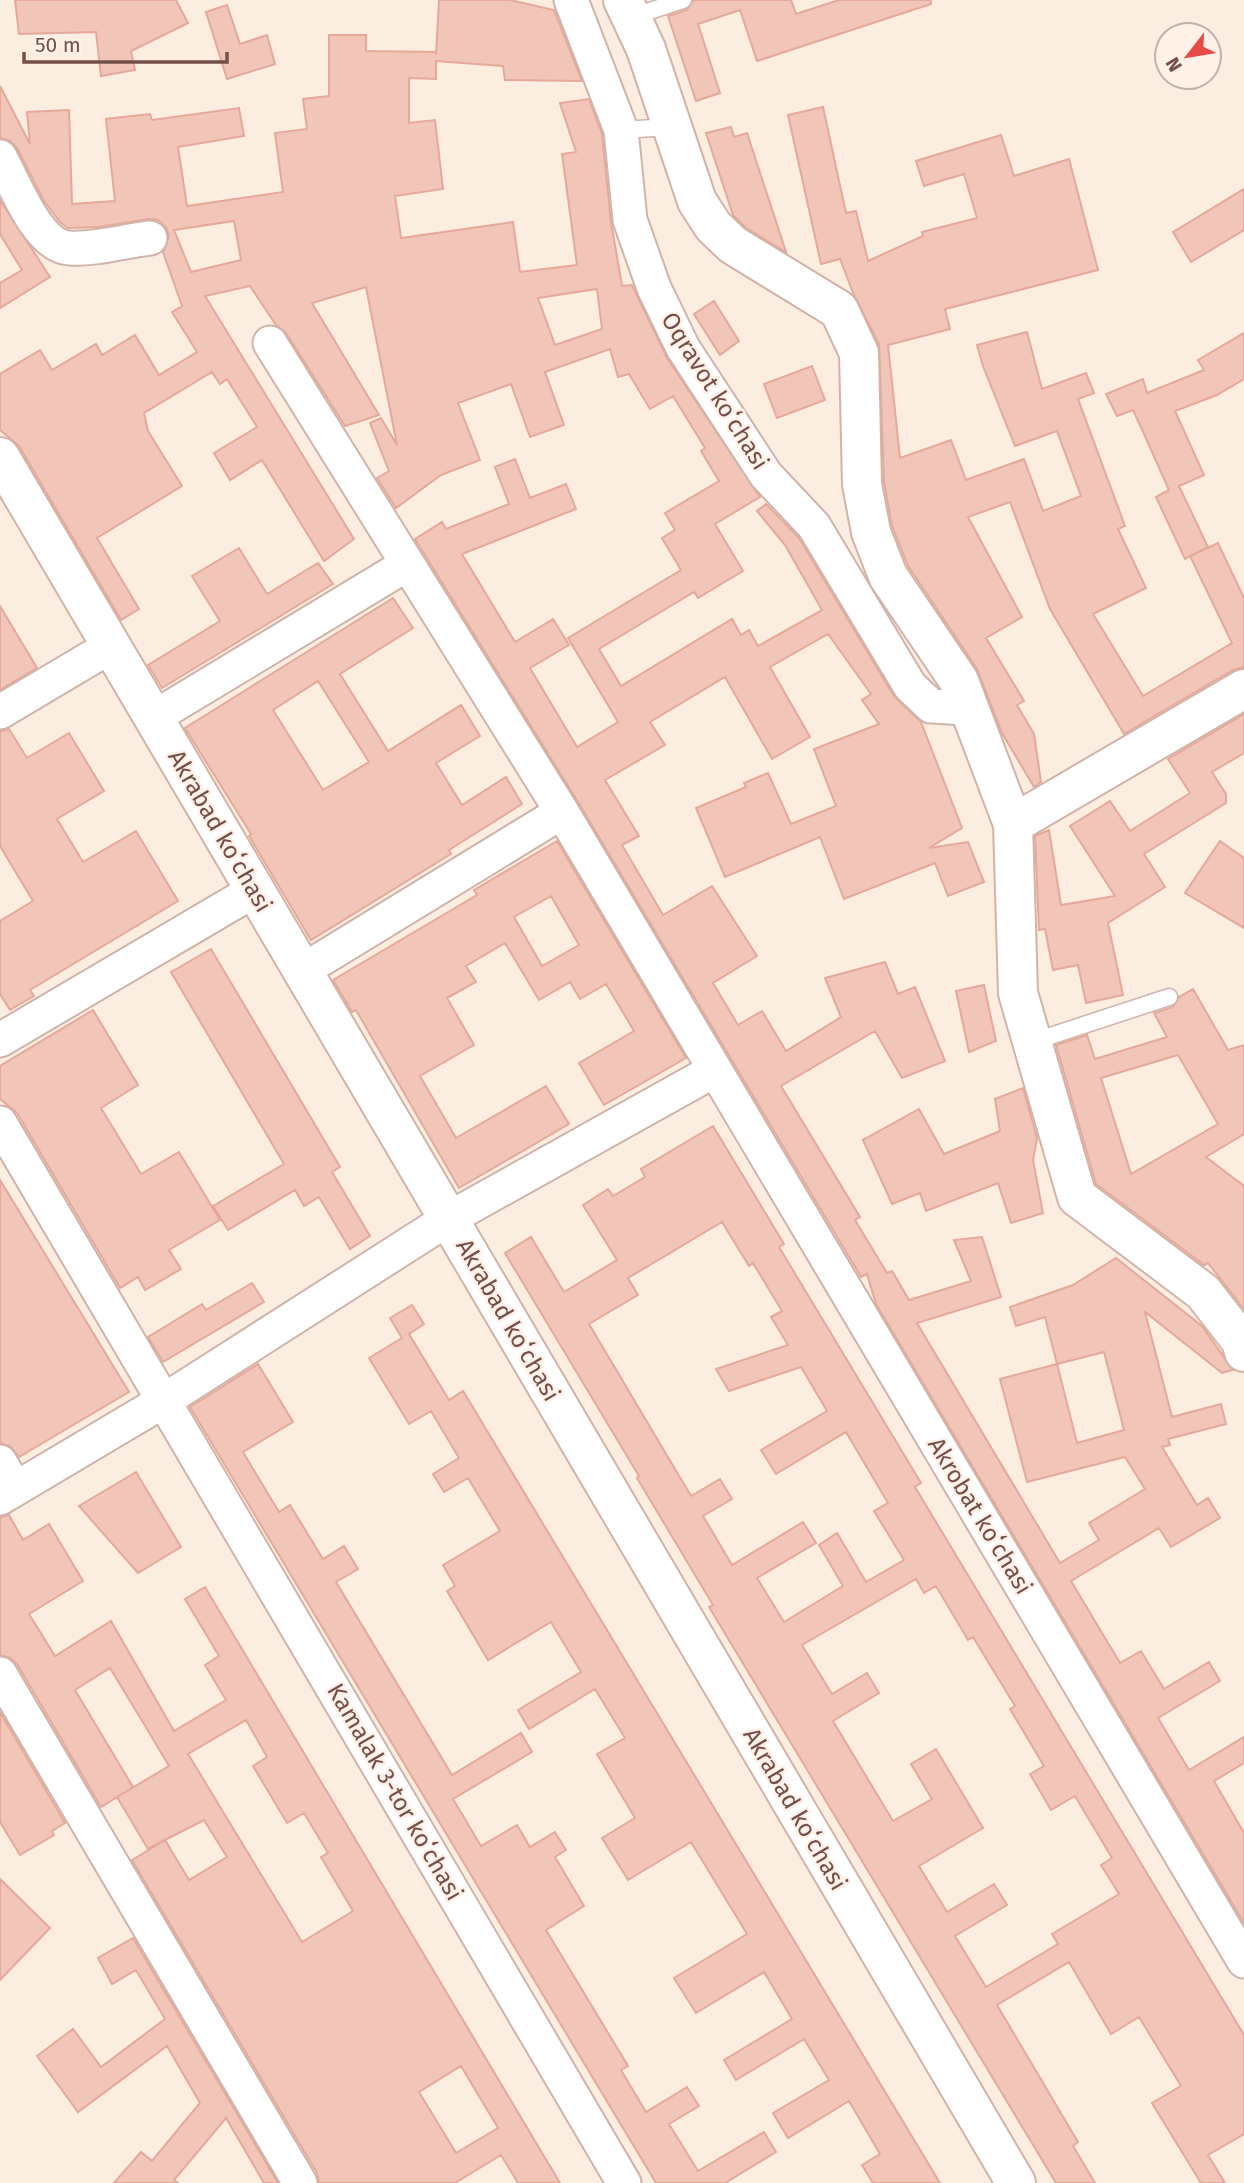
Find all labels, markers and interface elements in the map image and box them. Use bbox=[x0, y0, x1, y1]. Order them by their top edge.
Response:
scale bar bbox=[24, 21, 228, 65]
north arrow bbox=[1153, 21, 1223, 91]
text: 50 m bbox=[35, 32, 81, 58]
text: N bbox=[1161, 53, 1187, 76]
street label: Oqravot koʻchasi bbox=[655, 307, 775, 475]
street label: Akrabad koʻchasi bbox=[162, 745, 278, 917]
street label: Akrabad koʻchasi bbox=[450, 1234, 566, 1406]
street label: Akrobat koʻchasi bbox=[922, 1432, 1038, 1600]
street label: Kamalak 3-tor koʻchasi bbox=[321, 1679, 469, 1905]
street label: Akrabad koʻchasi bbox=[737, 1723, 853, 1895]

